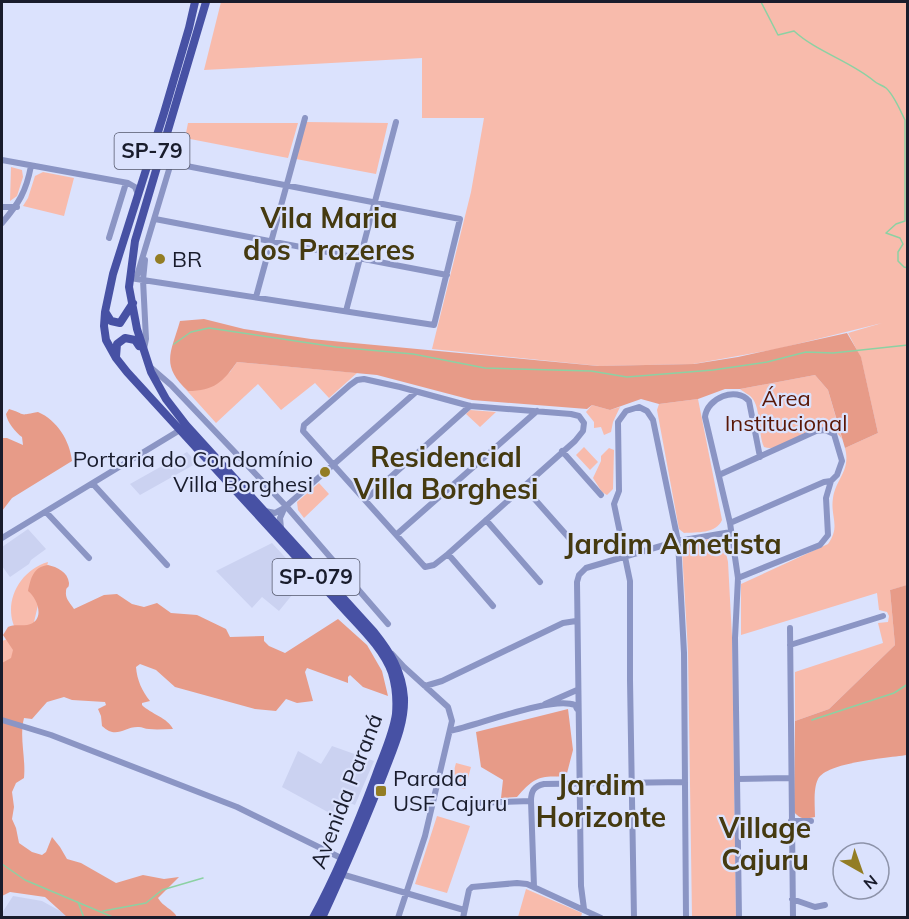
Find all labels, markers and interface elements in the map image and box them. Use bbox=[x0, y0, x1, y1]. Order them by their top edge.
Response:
road number: SP-79 bbox=[114, 133, 190, 169]
district label: Vila Maria dos Prazeres bbox=[243, 200, 415, 267]
place label: BR bbox=[172, 245, 202, 273]
marker: BR bbox=[153, 252, 167, 266]
park label: Área Institucional bbox=[725, 384, 847, 437]
district label: Residencial Villa Borghesi bbox=[353, 439, 538, 506]
place label: Portaria do Condomínio Villa Borghesi bbox=[73, 445, 313, 498]
marker: Portaria do Condomínio Villa Borghesi bbox=[318, 465, 332, 479]
district label: Jardim Ametista bbox=[564, 526, 782, 561]
road number: SP-079 bbox=[272, 559, 360, 595]
street label: Avenida Paraná bbox=[304, 710, 388, 872]
place label: Parada USF Cajuru bbox=[393, 764, 507, 817]
district label: Jardim Horizonte bbox=[536, 767, 666, 834]
marker: Parada USF Cajuru bbox=[374, 784, 388, 798]
district label: Village Cajuru bbox=[718, 810, 811, 877]
north arrow bbox=[831, 841, 891, 901]
text: N bbox=[860, 871, 882, 894]

